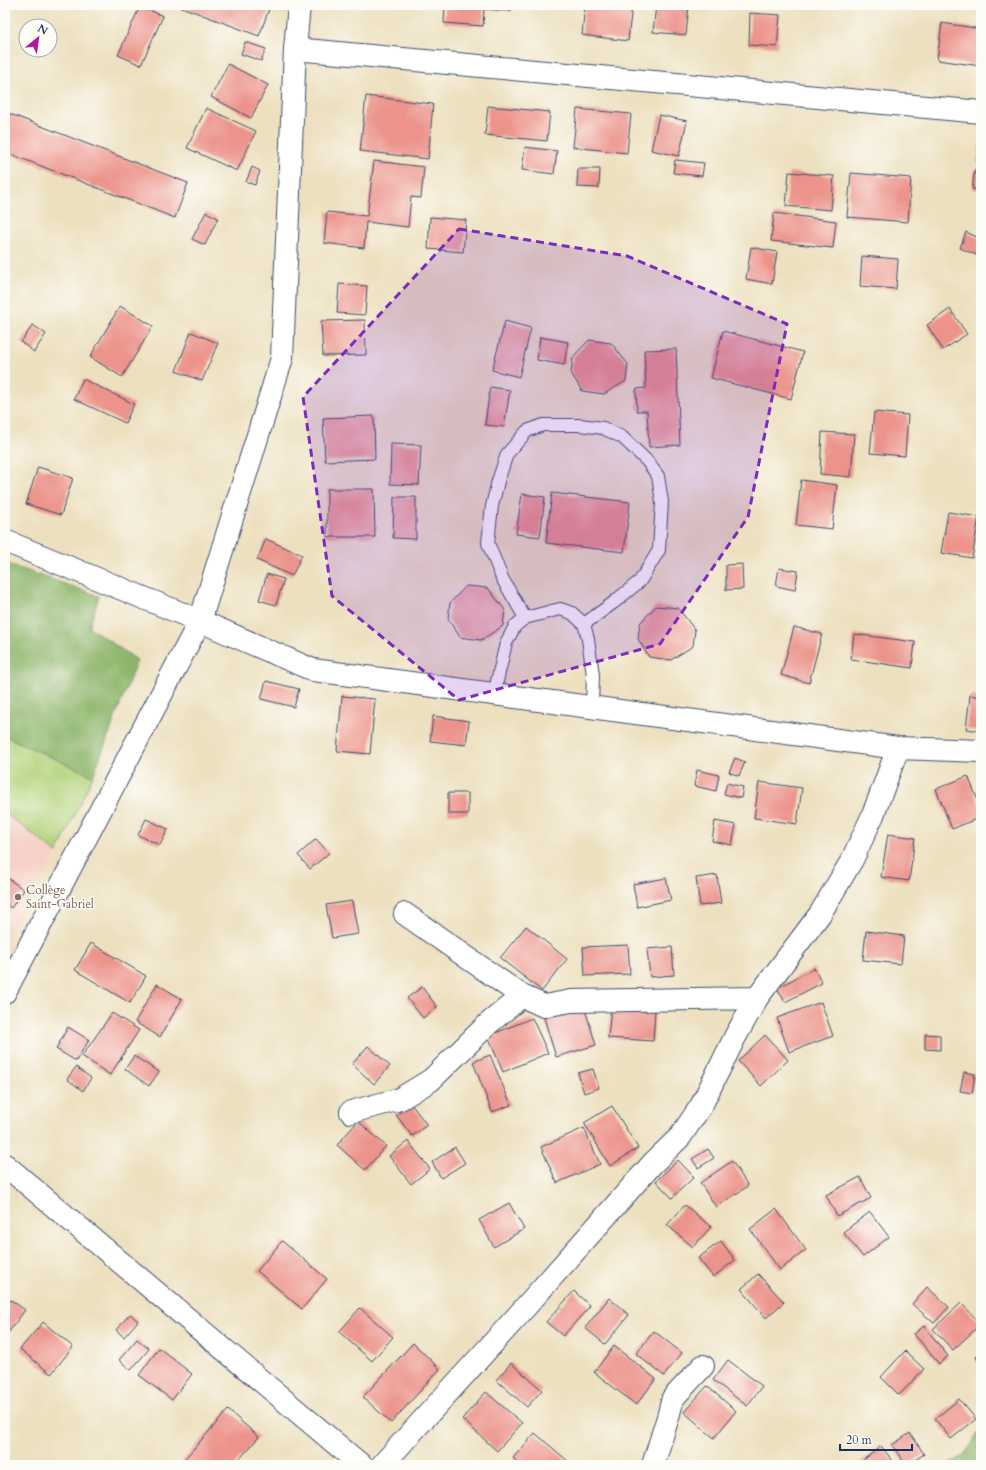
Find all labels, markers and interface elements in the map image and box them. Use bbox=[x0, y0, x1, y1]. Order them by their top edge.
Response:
north arrow bbox=[18, 18, 58, 58]
text: N bbox=[35, 21, 51, 39]
place label: Collège Saint-Gabriel bbox=[26, 882, 94, 912]
marker: Collège Saint-Gabriel bbox=[13, 892, 23, 902]
scale bar bbox=[840, 1426, 912, 1452]
text: 20 m bbox=[846, 1432, 873, 1448]

